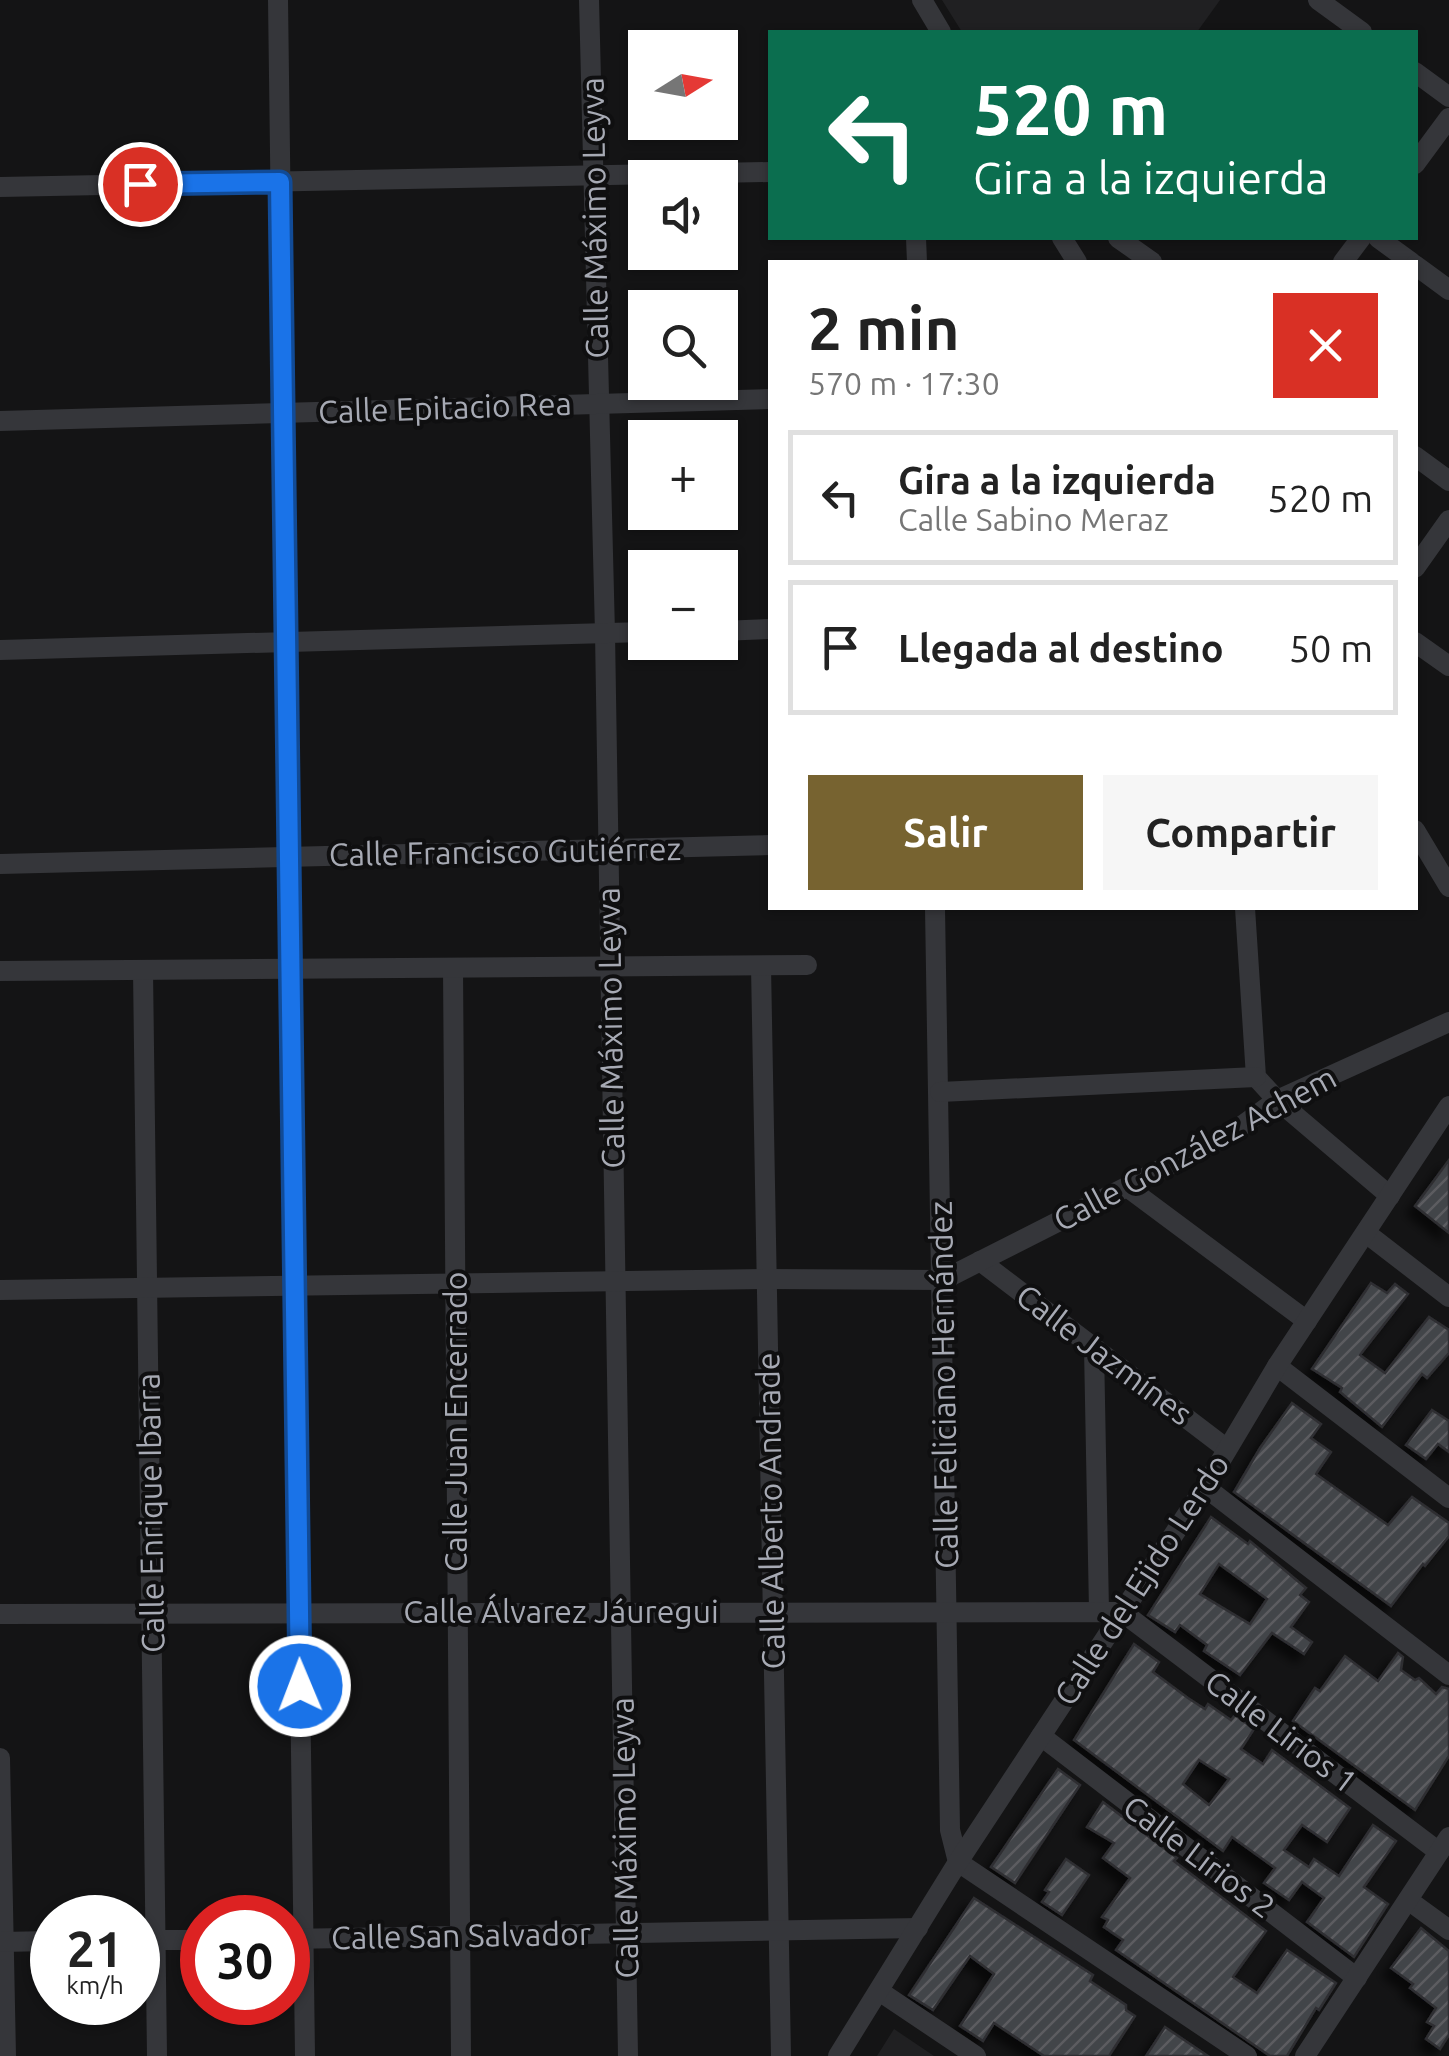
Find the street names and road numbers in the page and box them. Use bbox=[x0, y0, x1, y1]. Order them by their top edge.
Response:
street label: Calle Máximo Leyva bbox=[574, 77, 614, 359]
street label: Calle Epitacio Rea bbox=[317, 385, 572, 429]
street label: Calle Francisco Gutiérrez bbox=[328, 830, 681, 872]
street label: Calle Máximo Leyva bbox=[590, 887, 630, 1169]
street label: Calle González Achem bbox=[1047, 1058, 1342, 1238]
street label: Calle Feliciano Hernández bbox=[922, 1201, 964, 1569]
street label: Calle Juan Encerrado bbox=[437, 1272, 473, 1572]
street label: Calle Jazmínes bbox=[1010, 1277, 1199, 1432]
street label: Calle Alberto Andrade bbox=[749, 1352, 791, 1670]
street label: Calle Enrique Ibarra bbox=[130, 1373, 170, 1653]
street label: Calle del Ejido Lerdo bbox=[1047, 1447, 1236, 1712]
street label: Calle Álvarez Jáuregui bbox=[403, 1593, 719, 1629]
street label: Calle Lirios 1 bbox=[1199, 1663, 1364, 1800]
street label: Calle Máximo Leyva bbox=[604, 1697, 644, 1979]
street label: Calle Lirios 2 bbox=[1117, 1788, 1282, 1925]
street label: Calle San Salvador bbox=[331, 1915, 591, 1955]

